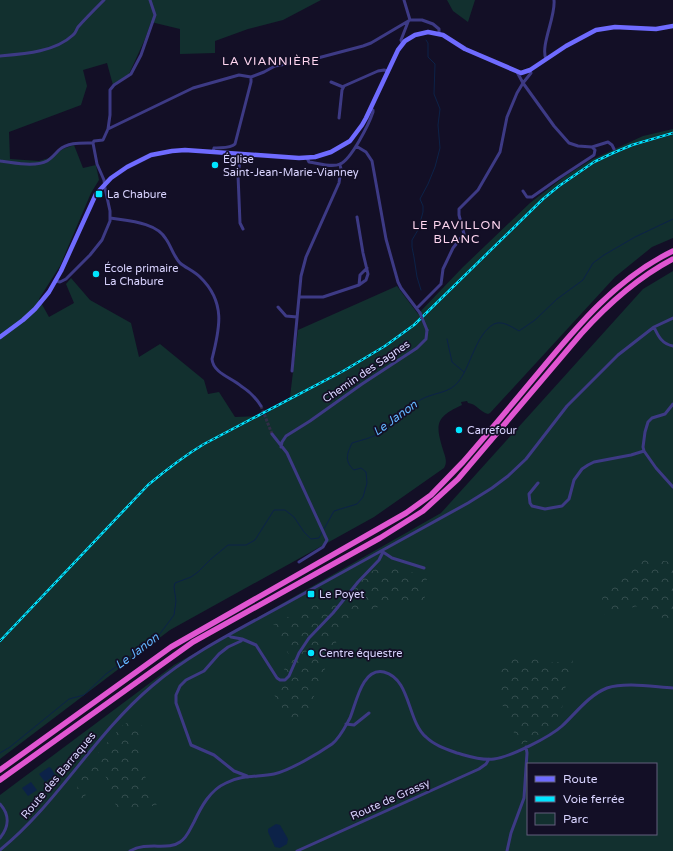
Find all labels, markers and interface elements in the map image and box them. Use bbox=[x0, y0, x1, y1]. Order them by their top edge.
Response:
district label: LA VIANNIÈRE bbox=[222, 54, 320, 68]
place label: Église Saint-Jean-Marie-Vianney bbox=[223, 152, 359, 179]
marker: Église Saint-Jean-Marie-Vianney bbox=[210, 160, 220, 170]
place label: La Chabure bbox=[107, 188, 167, 201]
marker: La Chabure bbox=[94, 189, 104, 199]
district label: LE PAVILLON BLANC bbox=[412, 218, 502, 246]
place label: École primaire La Chabure bbox=[104, 261, 178, 288]
marker: École primaire La Chabure bbox=[91, 269, 101, 279]
street label: Chemin des Sagnes bbox=[320, 337, 412, 405]
water label: Le Janon bbox=[370, 397, 420, 439]
place label: Carrefour bbox=[467, 424, 518, 437]
marker: Carrefour bbox=[454, 425, 464, 435]
place label: Le Poyet bbox=[319, 588, 365, 601]
marker: Le Poyet bbox=[306, 589, 316, 599]
water label: Le Janon bbox=[112, 630, 162, 672]
place label: Centre équestre bbox=[319, 647, 402, 660]
marker: Centre équestre bbox=[306, 648, 316, 658]
street label: Route des Barraques bbox=[18, 729, 98, 821]
legend bbox=[527, 763, 657, 835]
text: Route bbox=[563, 772, 598, 786]
street label: Route de Grassy bbox=[348, 776, 432, 823]
text: Voie ferrée bbox=[563, 792, 625, 806]
text: Parc bbox=[563, 812, 588, 826]

